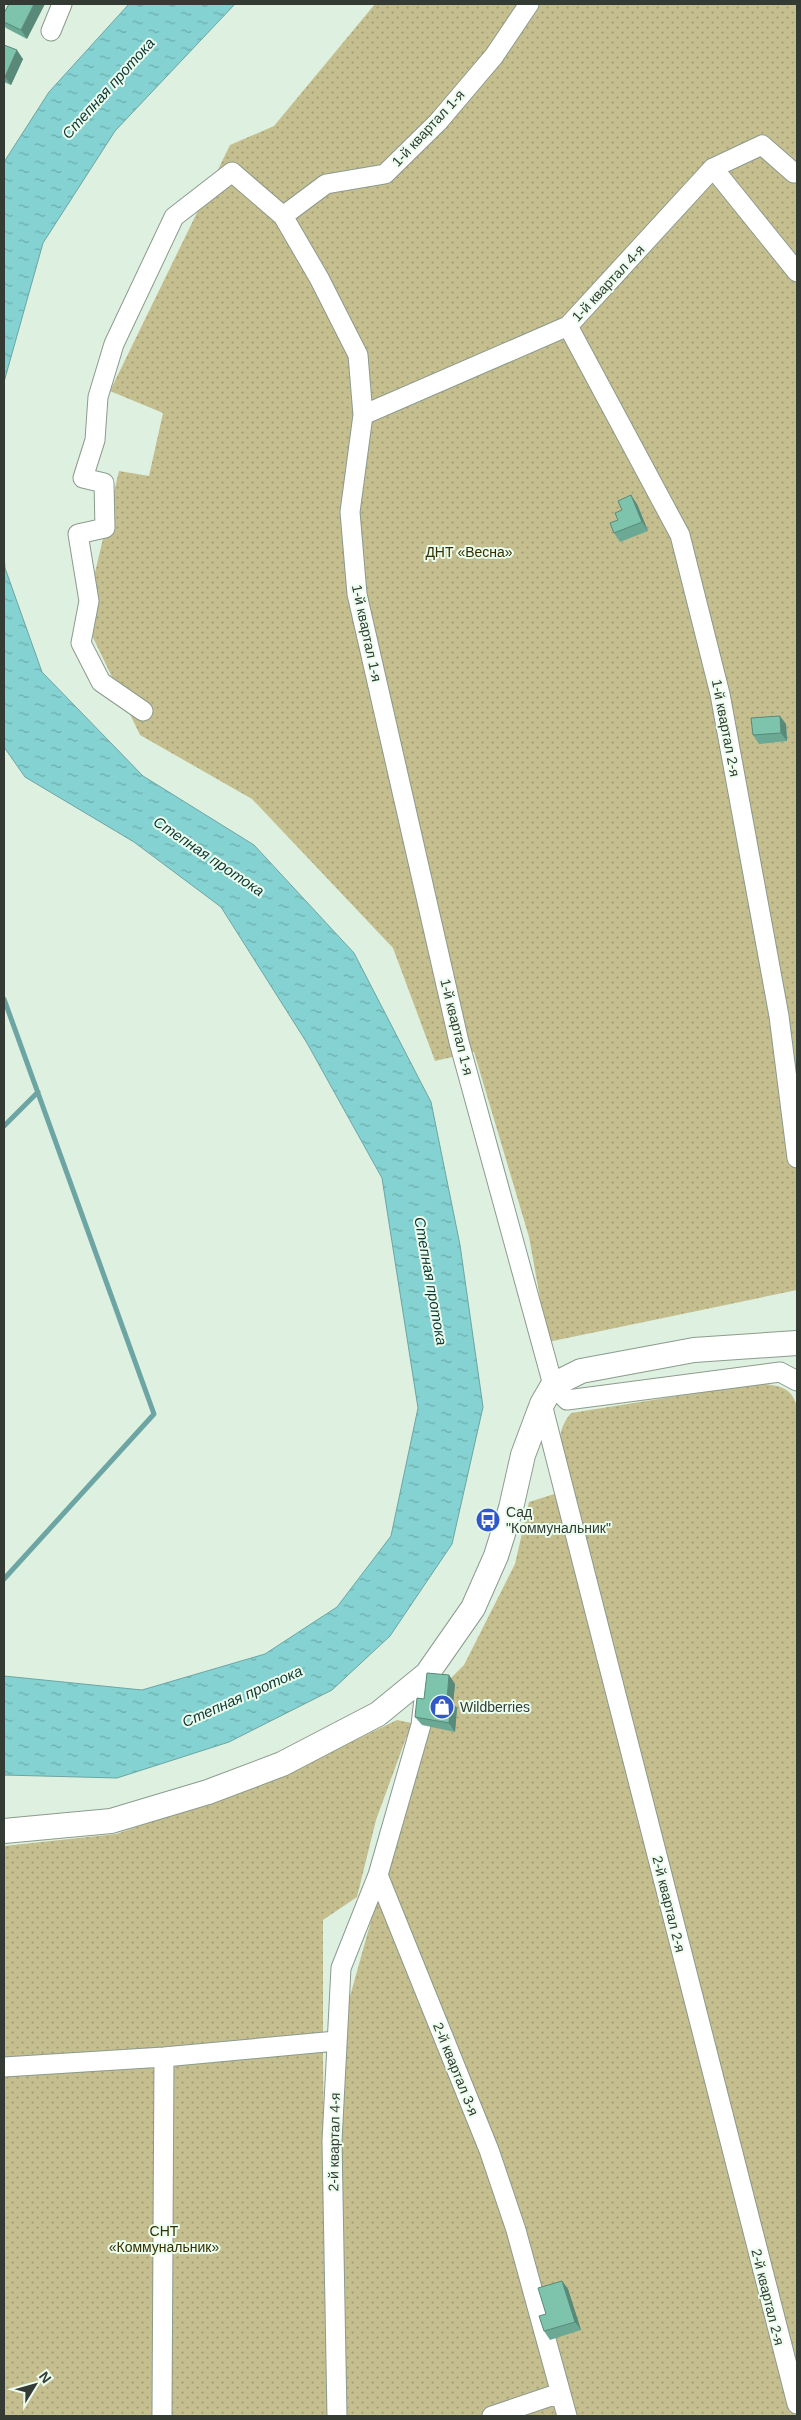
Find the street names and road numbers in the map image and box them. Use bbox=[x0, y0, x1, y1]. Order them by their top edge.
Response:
street label: 1-й квартал 1-я bbox=[388, 86, 468, 170]
street label: 1-й квартал 4-я bbox=[568, 241, 648, 325]
street label: 1-й квартал 1-я bbox=[349, 583, 385, 683]
street label: 1-й квартал 2-я bbox=[709, 678, 743, 778]
street label: 1-й квартал 1-я bbox=[437, 977, 477, 1077]
street label: 2-й квартал 2-я bbox=[649, 1854, 689, 1954]
street label: 2-й квартал 3-я bbox=[430, 2020, 482, 2118]
street label: 2-й квартал 4-я bbox=[325, 2092, 343, 2192]
street label: 2-й квартал 2-я bbox=[748, 2247, 788, 2347]

